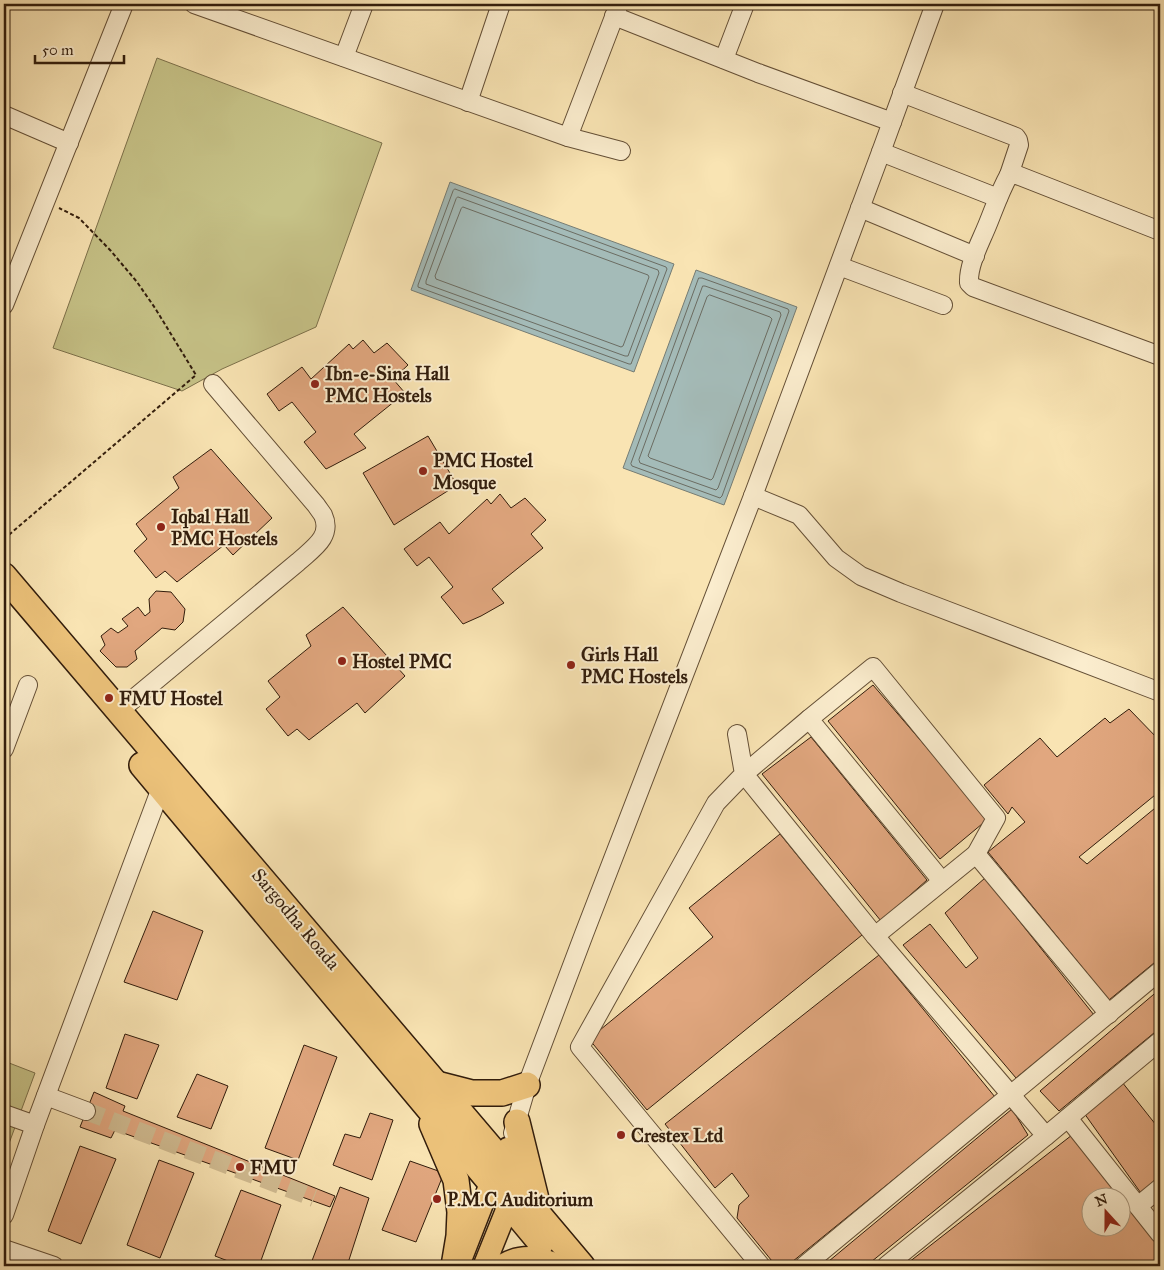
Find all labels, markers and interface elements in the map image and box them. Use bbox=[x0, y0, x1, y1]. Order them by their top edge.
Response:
scale bar bbox=[35, 32, 124, 64]
text: 50 m bbox=[42, 41, 74, 59]
place label: Ibn-e-Sina Hall PMC Hostels bbox=[325, 362, 450, 407]
marker: Ibn-e-Sina Hall PMC Hostels bbox=[309, 378, 321, 390]
place label: PMC Hostel Mosque bbox=[433, 449, 534, 495]
marker: PMC Hostel Mosque bbox=[417, 465, 429, 477]
place label: Iqbal Hall PMC Hostels bbox=[171, 505, 278, 550]
marker: Iqbal Hall PMC Hostels bbox=[155, 521, 167, 533]
place label: Girls Hall PMC Hostels bbox=[581, 643, 688, 688]
place label: Hostel PMC bbox=[352, 650, 452, 673]
marker: Hostel PMC bbox=[336, 655, 348, 667]
marker: Girls Hall PMC Hostels bbox=[565, 659, 577, 671]
place label: FMU Hostel bbox=[119, 687, 224, 710]
marker: FMU Hostel bbox=[103, 692, 115, 704]
street label: Sargodha Roada bbox=[246, 864, 346, 976]
place label: Crestex Ltd bbox=[631, 1124, 724, 1147]
marker: Crestex Ltd bbox=[615, 1129, 627, 1141]
place label: FMU bbox=[250, 1156, 298, 1179]
marker: FMU bbox=[234, 1161, 246, 1173]
place label: P.M.C Auditorium bbox=[447, 1188, 593, 1211]
north arrow bbox=[1082, 1188, 1132, 1238]
text: N bbox=[1093, 1190, 1110, 1210]
marker: P.M.C Auditorium bbox=[431, 1193, 443, 1205]

